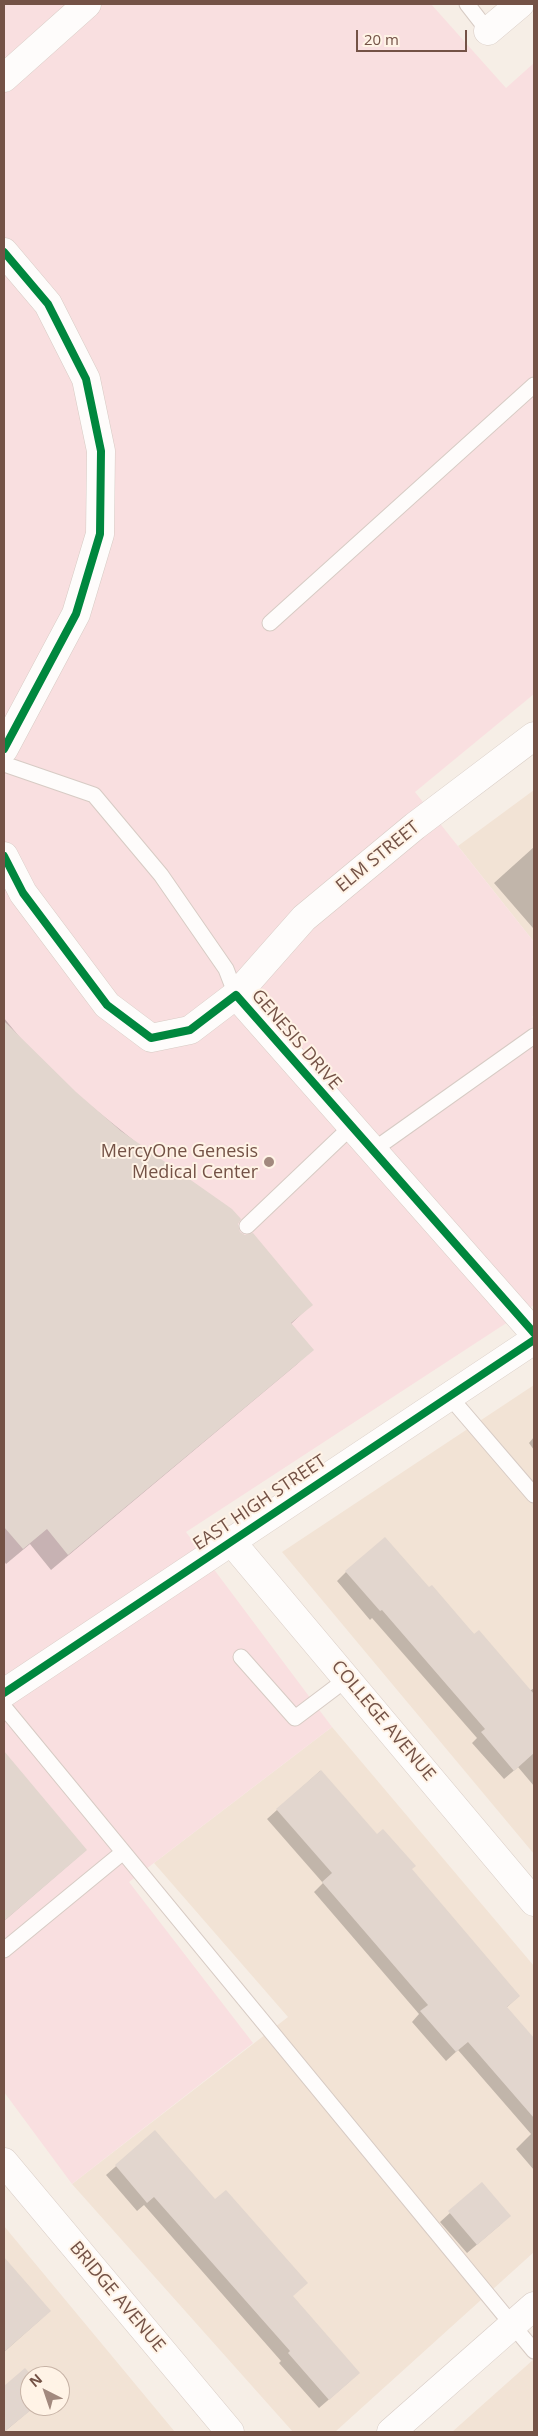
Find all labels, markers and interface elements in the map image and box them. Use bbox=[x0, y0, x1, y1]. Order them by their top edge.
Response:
scale bar bbox=[358, 20, 469, 52]
text: 20 m bbox=[364, 29, 399, 49]
street label: ELM STREET bbox=[332, 817, 424, 897]
street label: GENESIS DRIVE bbox=[247, 985, 345, 1095]
place label: MercyOne Genesis Medical Center bbox=[101, 1141, 258, 1184]
marker: MercyOne Genesis Medical Center bbox=[262, 1155, 276, 1169]
street label: EAST HIGH STREET bbox=[189, 1450, 331, 1556]
street label: COLLEGE AVENUE bbox=[326, 1656, 440, 1786]
street label: BRIDGE AVENUE bbox=[65, 2237, 169, 2357]
north arrow bbox=[20, 2366, 70, 2416]
text: N bbox=[25, 2369, 46, 2391]

